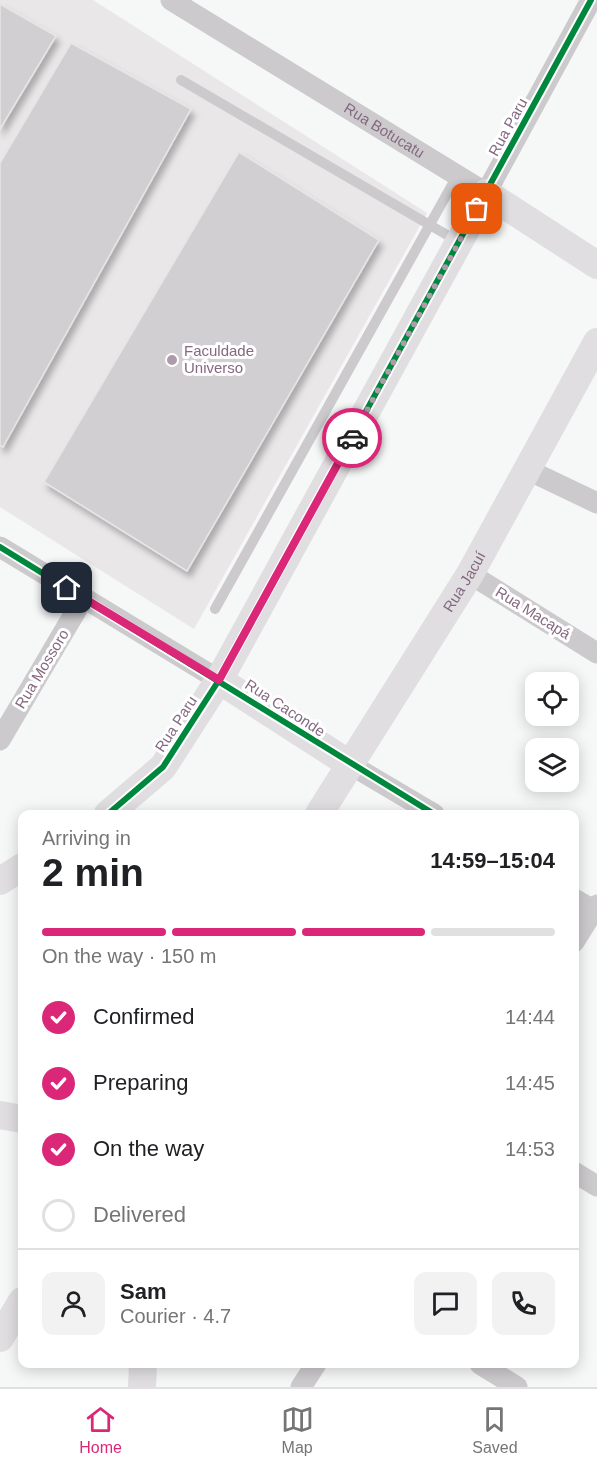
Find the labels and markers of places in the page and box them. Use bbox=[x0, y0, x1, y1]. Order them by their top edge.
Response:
pin bbox=[451, 183, 502, 234]
place label: Faculdade Universo bbox=[184, 342, 254, 376]
marker: Faculdade Universo bbox=[165, 353, 179, 367]
pin bbox=[41, 562, 92, 613]

